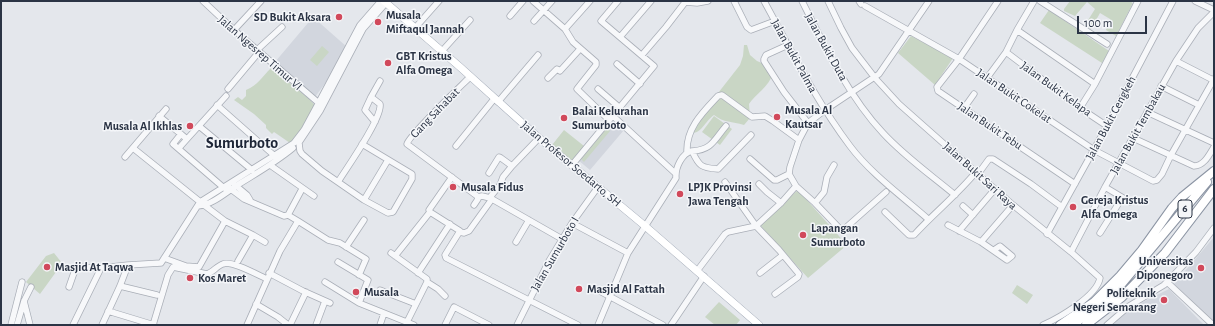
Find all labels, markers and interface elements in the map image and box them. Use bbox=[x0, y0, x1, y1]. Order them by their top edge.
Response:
place label: Musala Miftaqul Jannah bbox=[386, 8, 464, 36]
scale bar bbox=[1079, 8, 1149, 34]
place label: SD Bukit Aksara bbox=[254, 10, 331, 24]
street label: Jalan Bukit Duta bbox=[801, 10, 851, 84]
street label: Jalan Ngesrep Timur VI bbox=[215, 12, 305, 94]
marker: SD Bukit Aksara bbox=[334, 12, 344, 22]
marker: Musala Miftaqul Jannah bbox=[373, 17, 383, 27]
street label: Jalan Bukit Palma bbox=[768, 17, 820, 95]
text: 100 m bbox=[1084, 17, 1112, 29]
place label: GBT Kristus Alfa Omega bbox=[396, 49, 452, 77]
marker: GBT Kristus Alfa Omega bbox=[383, 58, 393, 68]
street label: Jalan Bukit Kelapa bbox=[1018, 58, 1094, 120]
street label: Jalan Bukit Cokelat bbox=[974, 66, 1054, 126]
street label: Jalan Bukit Cengkeh bbox=[1083, 74, 1139, 162]
street label: Jalan Bukit Tembakau bbox=[1107, 81, 1169, 177]
street label: Gang Sahabat bbox=[407, 85, 463, 141]
street label: Jalan Bukit Tebu bbox=[955, 99, 1025, 153]
place label: Musala Al Kautsar bbox=[785, 103, 832, 131]
place label: Balai Kelurahan Sumurboto bbox=[572, 104, 649, 132]
marker: Musala Al Kautsar bbox=[772, 112, 782, 122]
marker: Balai Kelurahan Sumurboto bbox=[559, 113, 569, 123]
street label: Jalan Profesor Soedarto, SH bbox=[518, 118, 624, 210]
place label: Musala Al Ikhlas bbox=[103, 119, 182, 133]
marker: Musala Al Ikhlas bbox=[185, 121, 195, 131]
district label: Sumurboto bbox=[206, 133, 278, 153]
street label: Jalan Bukit Sari Raya bbox=[940, 139, 1020, 213]
place label: Musala Fidus bbox=[461, 180, 524, 194]
place label: LPJK Provinsi Jawa Tengah bbox=[688, 180, 752, 208]
marker: Musala Fidus bbox=[448, 182, 458, 192]
marker: LPJK Provinsi Jawa Tengah bbox=[675, 189, 685, 199]
place label: Gereja Kristus Alfa Omega bbox=[1081, 193, 1148, 221]
road number: 6 bbox=[1178, 200, 1192, 218]
marker: Gereja Kristus Alfa Omega bbox=[1068, 202, 1078, 212]
street label: Jalan Sumurboto I bbox=[528, 214, 582, 294]
place label: Lapangan Sumurboto bbox=[811, 221, 865, 249]
marker: Lapangan Sumurboto bbox=[798, 230, 808, 240]
place label: Universitas Diponegoro bbox=[1136, 254, 1193, 282]
place label: Masjid At Taqwa bbox=[55, 260, 134, 274]
marker: Masjid At Taqwa bbox=[42, 262, 52, 272]
marker: Universitas Diponegoro bbox=[1196, 263, 1206, 273]
place label: Kos Maret bbox=[198, 271, 246, 285]
marker: Kos Maret bbox=[185, 273, 195, 283]
place label: Masjid Al Fattah bbox=[587, 282, 665, 296]
marker: Masjid Al Fattah bbox=[574, 284, 584, 294]
place label: Musala bbox=[364, 285, 399, 299]
place label: Politeknik Negeri Semarang bbox=[1073, 286, 1156, 314]
marker: Musala bbox=[351, 287, 361, 297]
marker: Politeknik Negeri Semarang bbox=[1159, 295, 1169, 305]

